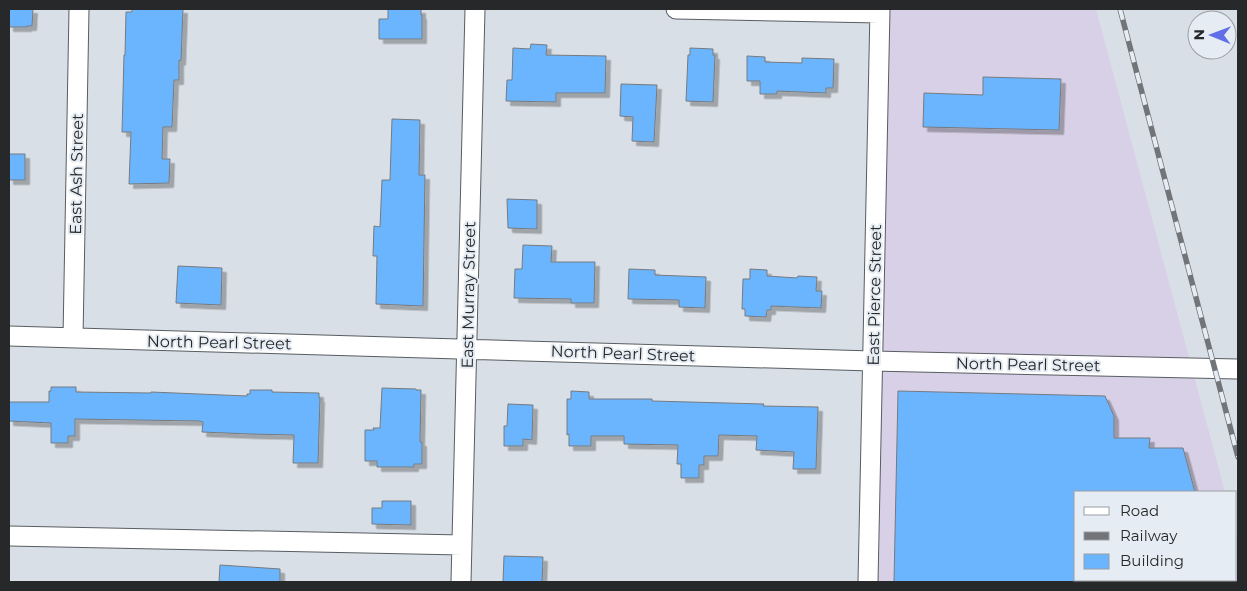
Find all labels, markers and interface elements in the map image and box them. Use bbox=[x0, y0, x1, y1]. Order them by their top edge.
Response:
north arrow bbox=[1187, 10, 1237, 60]
text: N bbox=[1190, 29, 1208, 41]
street label: East Ash Street bbox=[66, 113, 87, 235]
street label: East Murray Street bbox=[458, 221, 479, 369]
street label: East Pierce Street bbox=[864, 224, 885, 366]
street label: North Pearl Street bbox=[147, 332, 292, 353]
street label: North Pearl Street bbox=[550, 341, 696, 366]
street label: North Pearl Street bbox=[956, 354, 1101, 375]
legend bbox=[1074, 491, 1237, 581]
text: Road bbox=[1120, 501, 1159, 520]
text: Railway bbox=[1120, 526, 1178, 545]
text: Building bbox=[1120, 551, 1184, 570]

